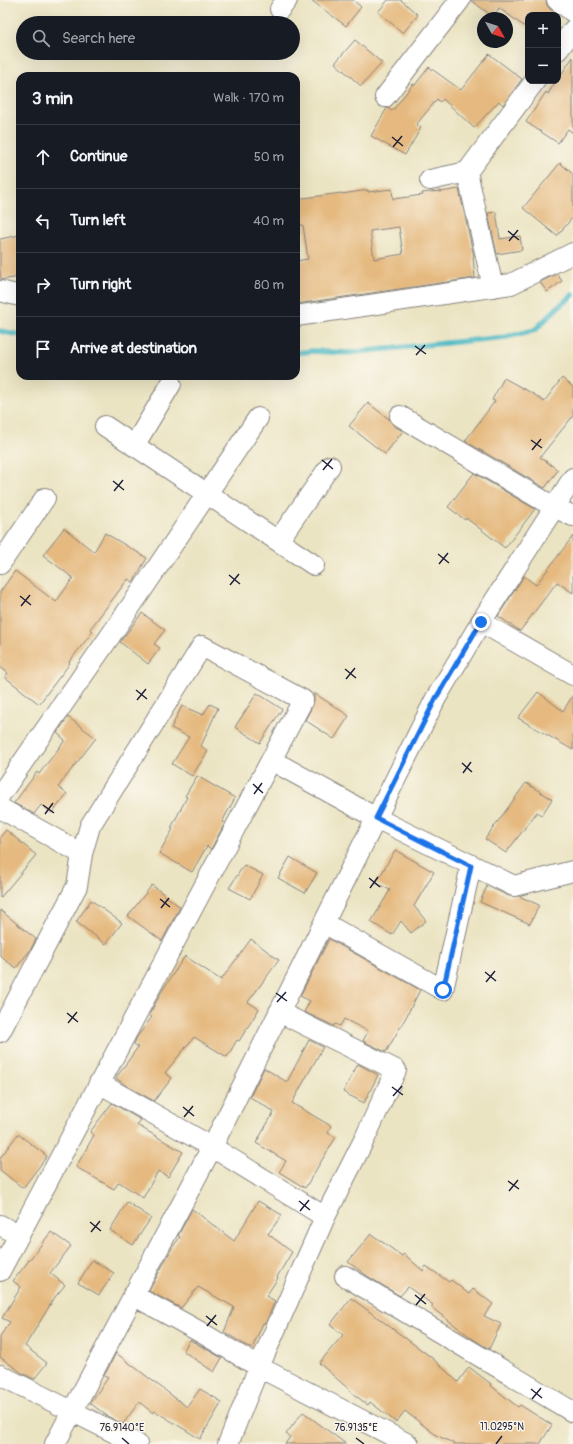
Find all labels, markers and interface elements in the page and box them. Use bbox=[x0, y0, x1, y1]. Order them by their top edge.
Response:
north arrow bbox=[477, 12, 513, 48]
map controls bbox=[525, 12, 561, 84]
button: + bbox=[525, 12, 561, 48]
search box bbox=[16, 16, 300, 60]
icon: search bbox=[30, 27, 52, 49]
text: Search here bbox=[62, 29, 135, 48]
button: − bbox=[525, 48, 561, 84]
text: 3 min bbox=[32, 88, 73, 109]
text: Walk · 170 m bbox=[213, 90, 284, 106]
icon: ahead bbox=[32, 146, 54, 168]
text: Continue bbox=[70, 147, 128, 166]
text: 50 m bbox=[254, 149, 284, 165]
icon: left bbox=[32, 210, 54, 232]
text: Turn left bbox=[70, 211, 126, 230]
text: 40 m bbox=[253, 213, 284, 229]
icon: right bbox=[32, 274, 54, 296]
text: Turn right bbox=[70, 275, 131, 294]
text: 80 m bbox=[254, 277, 284, 293]
icon: arrive bbox=[32, 338, 54, 360]
text: Arrive at destination bbox=[70, 339, 197, 358]
route end bbox=[472, 613, 490, 631]
route start bbox=[434, 981, 452, 999]
text: 11.0295°N bbox=[480, 1421, 524, 1433]
text: 76.9140°E bbox=[100, 1422, 144, 1434]
text: 76.9135°E bbox=[335, 1422, 377, 1434]

